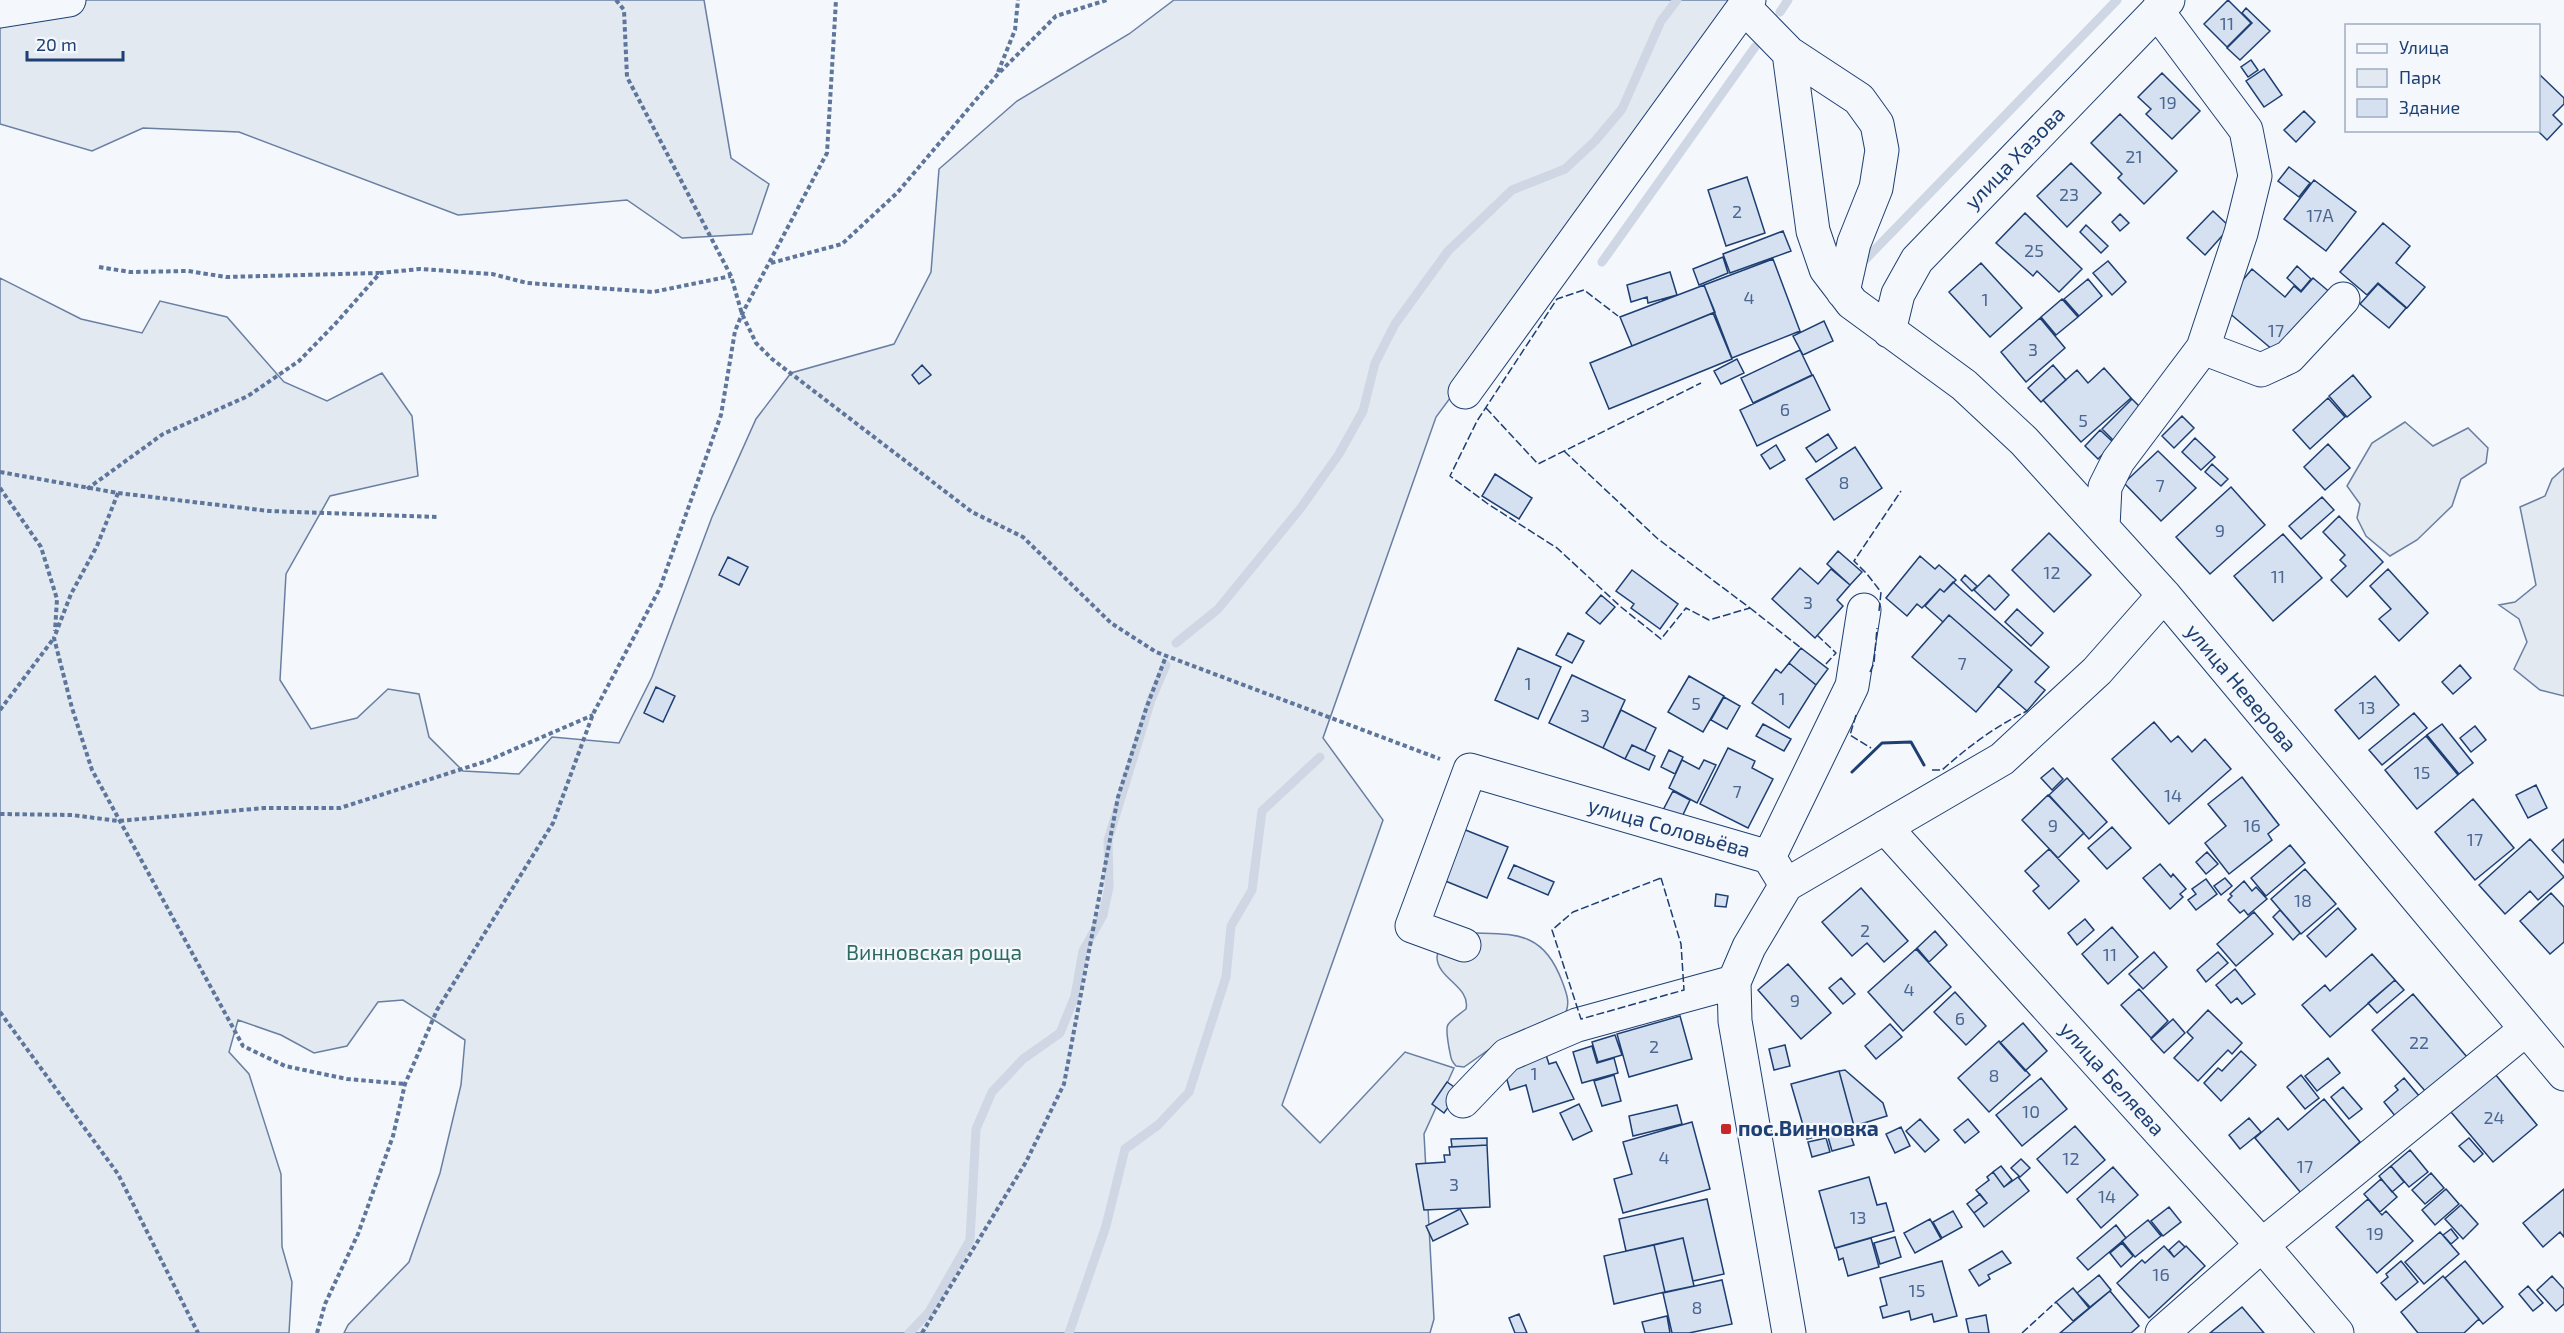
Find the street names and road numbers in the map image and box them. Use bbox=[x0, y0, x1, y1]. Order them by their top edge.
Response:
street label: улица Хазова bbox=[1959, 100, 2070, 214]
street label: улица Неверова bbox=[2181, 618, 2303, 757]
street label: улица Соловьёва bbox=[1585, 791, 1754, 863]
street label: улица Беляева bbox=[2055, 1016, 2171, 1141]

